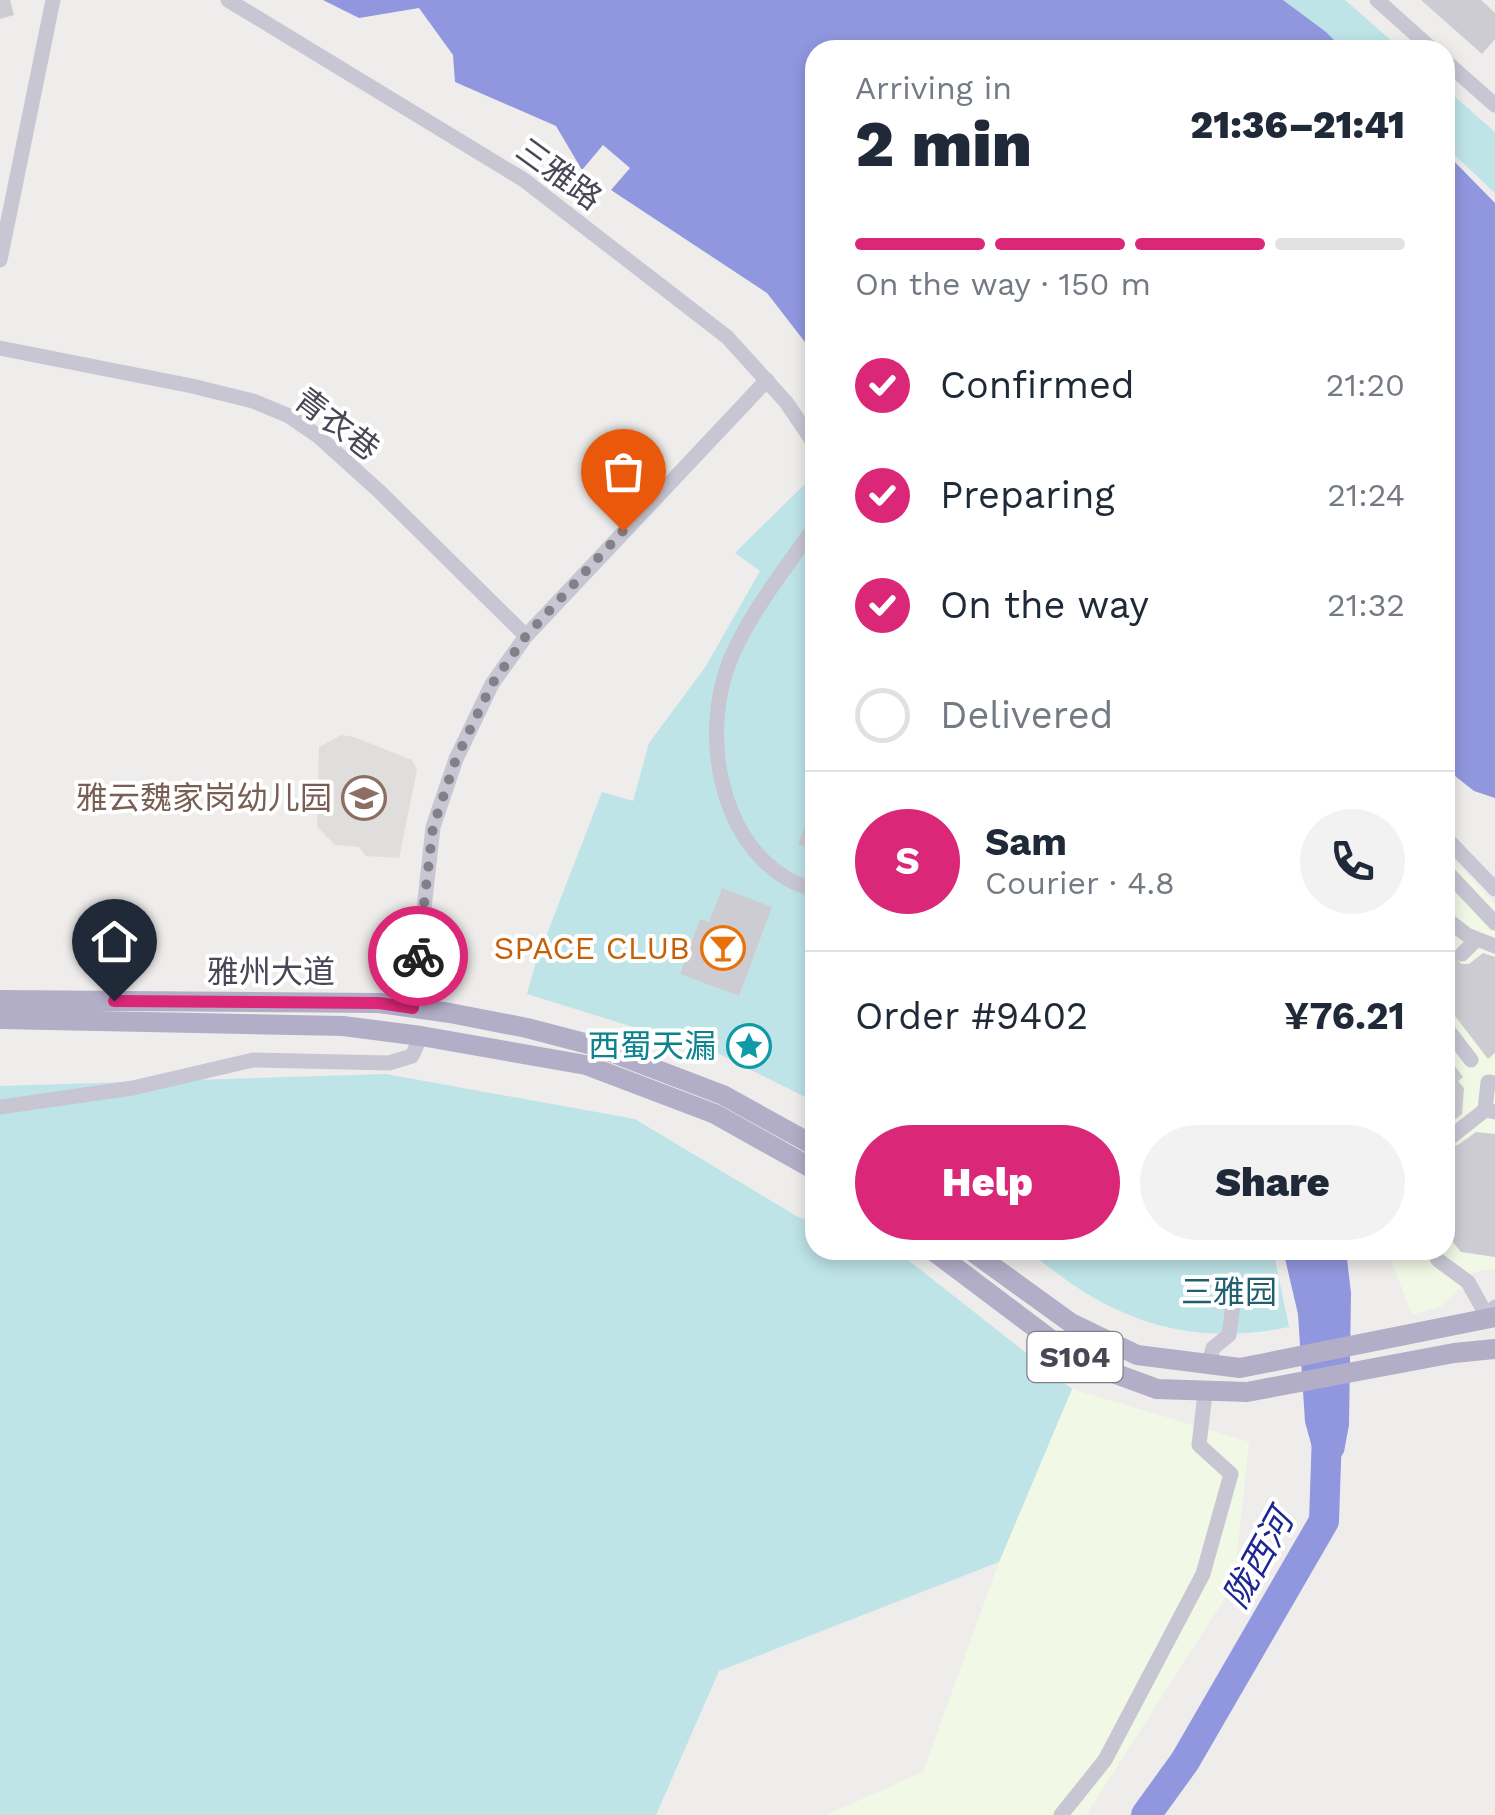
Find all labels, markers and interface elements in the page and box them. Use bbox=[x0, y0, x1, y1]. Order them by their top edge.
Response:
text: Arriving in bbox=[855, 69, 1012, 107]
text: 21:36–21:41 bbox=[1190, 103, 1405, 147]
text: 2 min bbox=[855, 106, 1032, 182]
street label: 三雅路 bbox=[509, 130, 609, 218]
text: On the way · 150 m bbox=[855, 265, 1151, 303]
icon: check bbox=[855, 358, 910, 413]
text: Confirmed bbox=[940, 363, 1135, 407]
text: 21:20 bbox=[1326, 366, 1405, 404]
street label: 青衣巷 bbox=[287, 380, 387, 468]
pin bbox=[581, 429, 666, 532]
icon: bag bbox=[596, 444, 651, 499]
icon: check bbox=[855, 468, 910, 523]
text: Preparing bbox=[940, 473, 1115, 517]
text: 21:24 bbox=[1327, 476, 1405, 514]
icon: check bbox=[855, 578, 910, 633]
text: On the way bbox=[940, 583, 1149, 627]
text: 21:32 bbox=[1327, 586, 1405, 624]
text: Delivered bbox=[940, 693, 1113, 737]
school or university icon: 雅云魏家岗幼儿园 bbox=[341, 775, 387, 821]
place label: 雅云魏家岗幼儿园 bbox=[76, 779, 332, 817]
button: phone bbox=[1300, 809, 1405, 914]
text: Sam bbox=[985, 820, 1067, 864]
text: S bbox=[895, 839, 920, 883]
text: Courier · 4.8 bbox=[985, 864, 1175, 902]
pin bbox=[72, 899, 157, 1002]
courier bbox=[368, 906, 468, 1006]
icon: home bbox=[87, 914, 142, 969]
bar icon: SPACE CLUB bbox=[700, 925, 746, 971]
icon: bike bbox=[391, 929, 446, 984]
place label: SPACE CLUB bbox=[494, 929, 690, 967]
street label: 雅州大道 bbox=[207, 953, 335, 991]
text: Order #9402 bbox=[855, 994, 1088, 1038]
text: ¥76.21 bbox=[1284, 994, 1405, 1038]
place icon: 西蜀天漏 bbox=[726, 1023, 772, 1069]
place label: 西蜀天漏 bbox=[588, 1027, 716, 1065]
button: Help bbox=[855, 1125, 1120, 1240]
button: Share bbox=[1140, 1125, 1405, 1240]
park label: 三雅园 bbox=[1181, 1273, 1277, 1311]
road number: S104 bbox=[1028, 1332, 1122, 1382]
water label: 陇西河 bbox=[1214, 1498, 1305, 1615]

